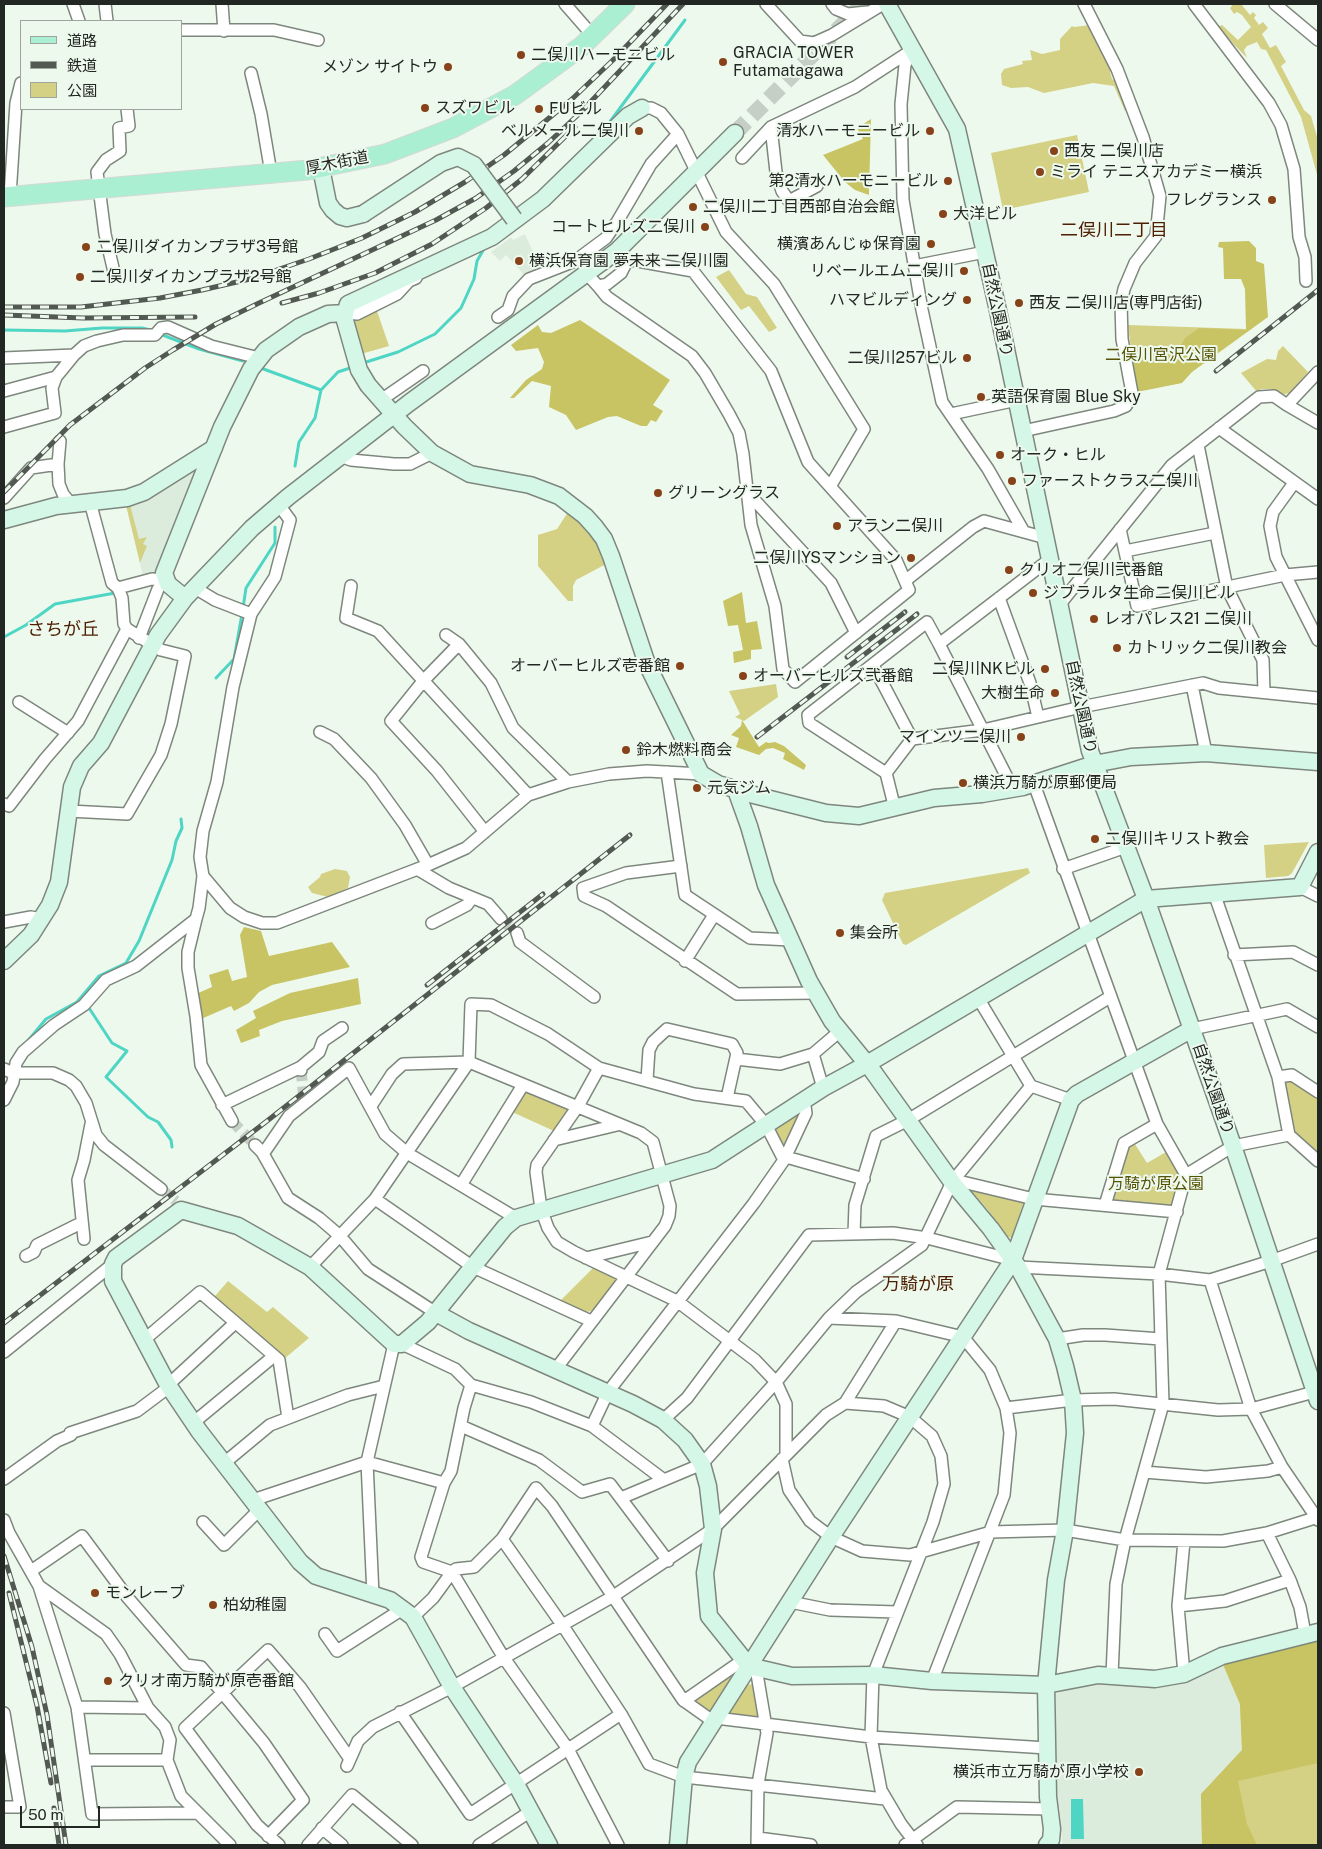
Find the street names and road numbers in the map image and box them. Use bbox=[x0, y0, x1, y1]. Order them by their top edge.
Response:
street label: 厚木街道 bbox=[304, 147, 370, 179]
street label: 自然公園通り bbox=[978, 261, 1016, 359]
street label: 自然公園通り bbox=[1062, 658, 1100, 756]
street label: 自然公園通り bbox=[1188, 1040, 1238, 1138]

